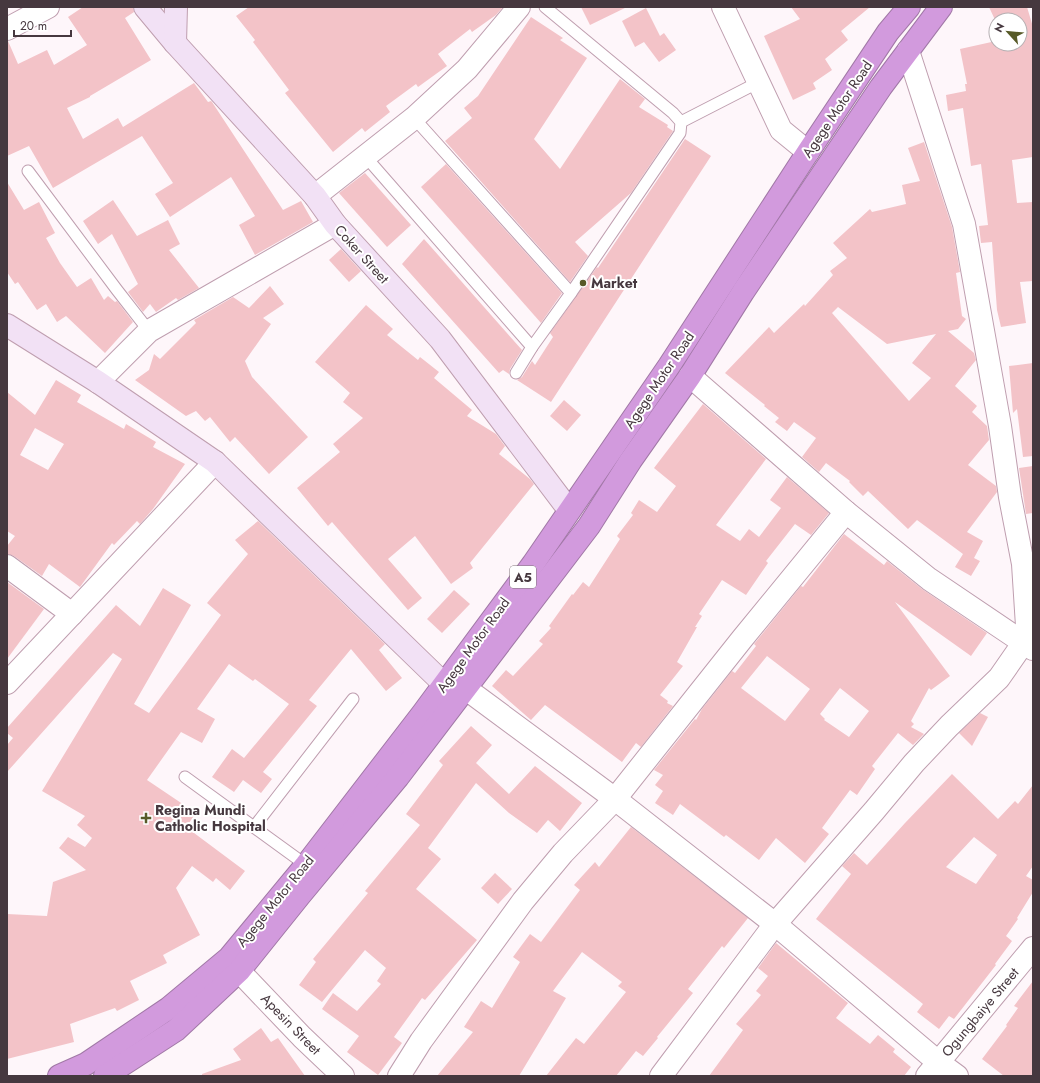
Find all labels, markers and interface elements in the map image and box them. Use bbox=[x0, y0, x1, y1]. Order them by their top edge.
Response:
scale bar bbox=[14, 12, 71, 38]
north arrow bbox=[988, 12, 1028, 52]
text: 20 m bbox=[20, 17, 47, 35]
text: N bbox=[990, 20, 1008, 35]
street label: Agege Motor Road bbox=[797, 57, 877, 161]
street label: Coker Street bbox=[330, 220, 394, 288]
place label: Market bbox=[591, 273, 638, 293]
marker: Market bbox=[578, 278, 588, 288]
street label: Agege Motor Road bbox=[619, 328, 699, 432]
road number: A5 bbox=[510, 566, 536, 588]
street label: Agege Motor Road bbox=[432, 593, 514, 697]
place label: Regina Mundi Catholic Hospital bbox=[155, 800, 266, 836]
marker: Regina Mundi Catholic Hospital bbox=[140, 812, 152, 824]
street label: Agege Motor Road bbox=[232, 851, 318, 951]
street label: Ogungbaiye Street bbox=[937, 963, 1024, 1061]
street label: Apesin Street bbox=[256, 989, 326, 1060]

